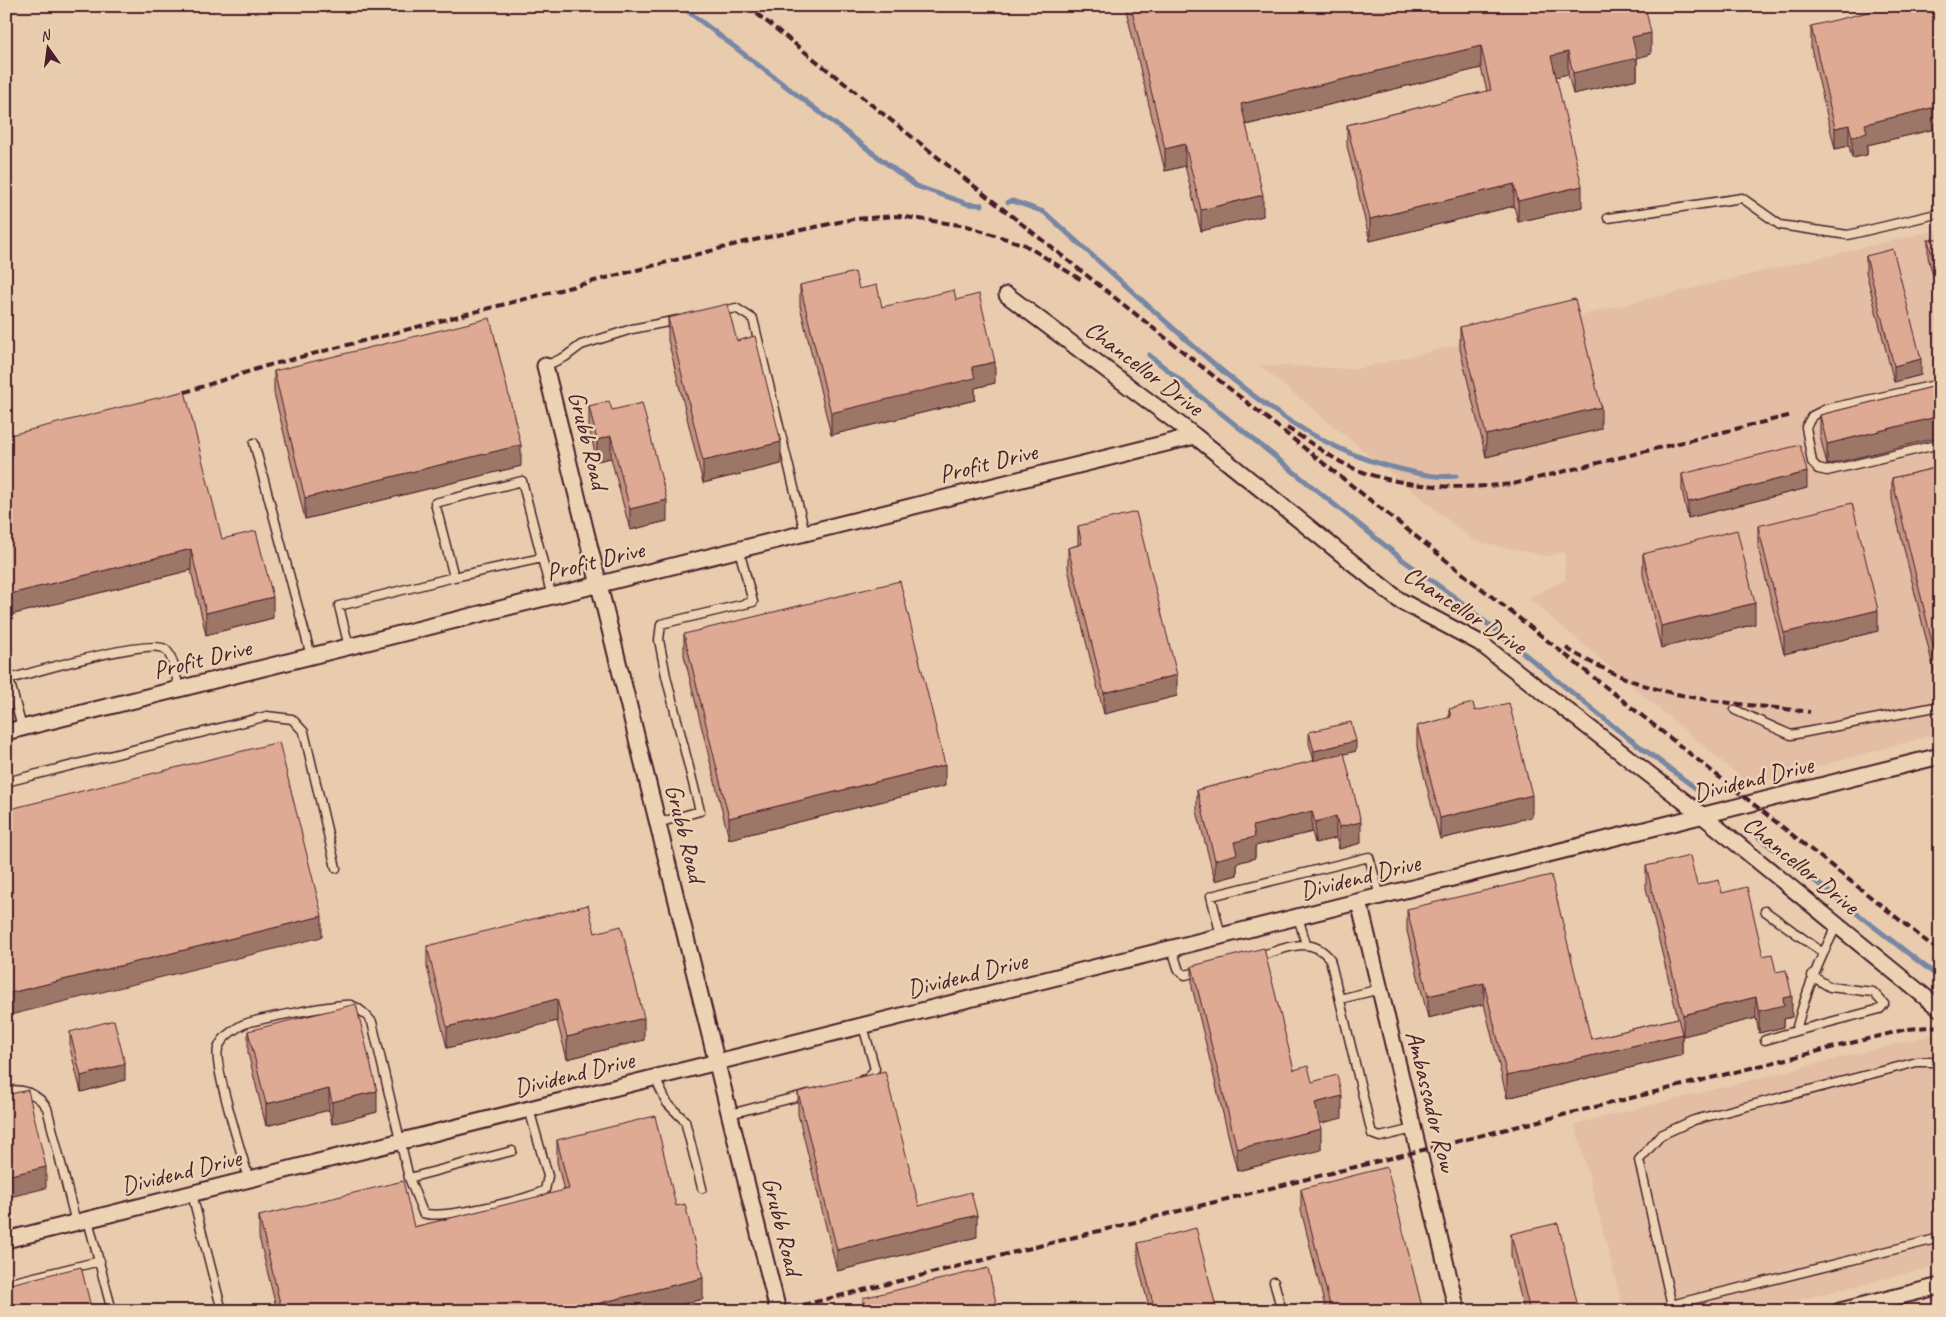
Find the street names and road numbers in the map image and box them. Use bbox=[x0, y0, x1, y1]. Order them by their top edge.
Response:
street label: Chancellor Drive bbox=[1078, 313, 1211, 424]
street label: Grubb Road bbox=[560, 388, 617, 496]
street label: Profit Drive bbox=[936, 435, 1042, 491]
street label: Profit Drive bbox=[543, 533, 649, 589]
street label: Chancellor Drive bbox=[1397, 558, 1534, 663]
street label: Profit Drive bbox=[150, 631, 256, 687]
street label: Dividend Drive bbox=[1690, 748, 1818, 809]
street label: Grubb Road bbox=[657, 781, 714, 889]
street label: Chancellor Drive bbox=[1736, 808, 1867, 923]
street label: Dividend Drive bbox=[1297, 846, 1425, 907]
street label: Dividend Drive bbox=[904, 944, 1032, 1005]
street label: Ambassador Row bbox=[1398, 1027, 1464, 1177]
street label: Dividend Drive bbox=[511, 1043, 639, 1104]
street label: Dividend Drive bbox=[118, 1141, 246, 1202]
street label: Grubb Road bbox=[754, 1174, 811, 1282]

